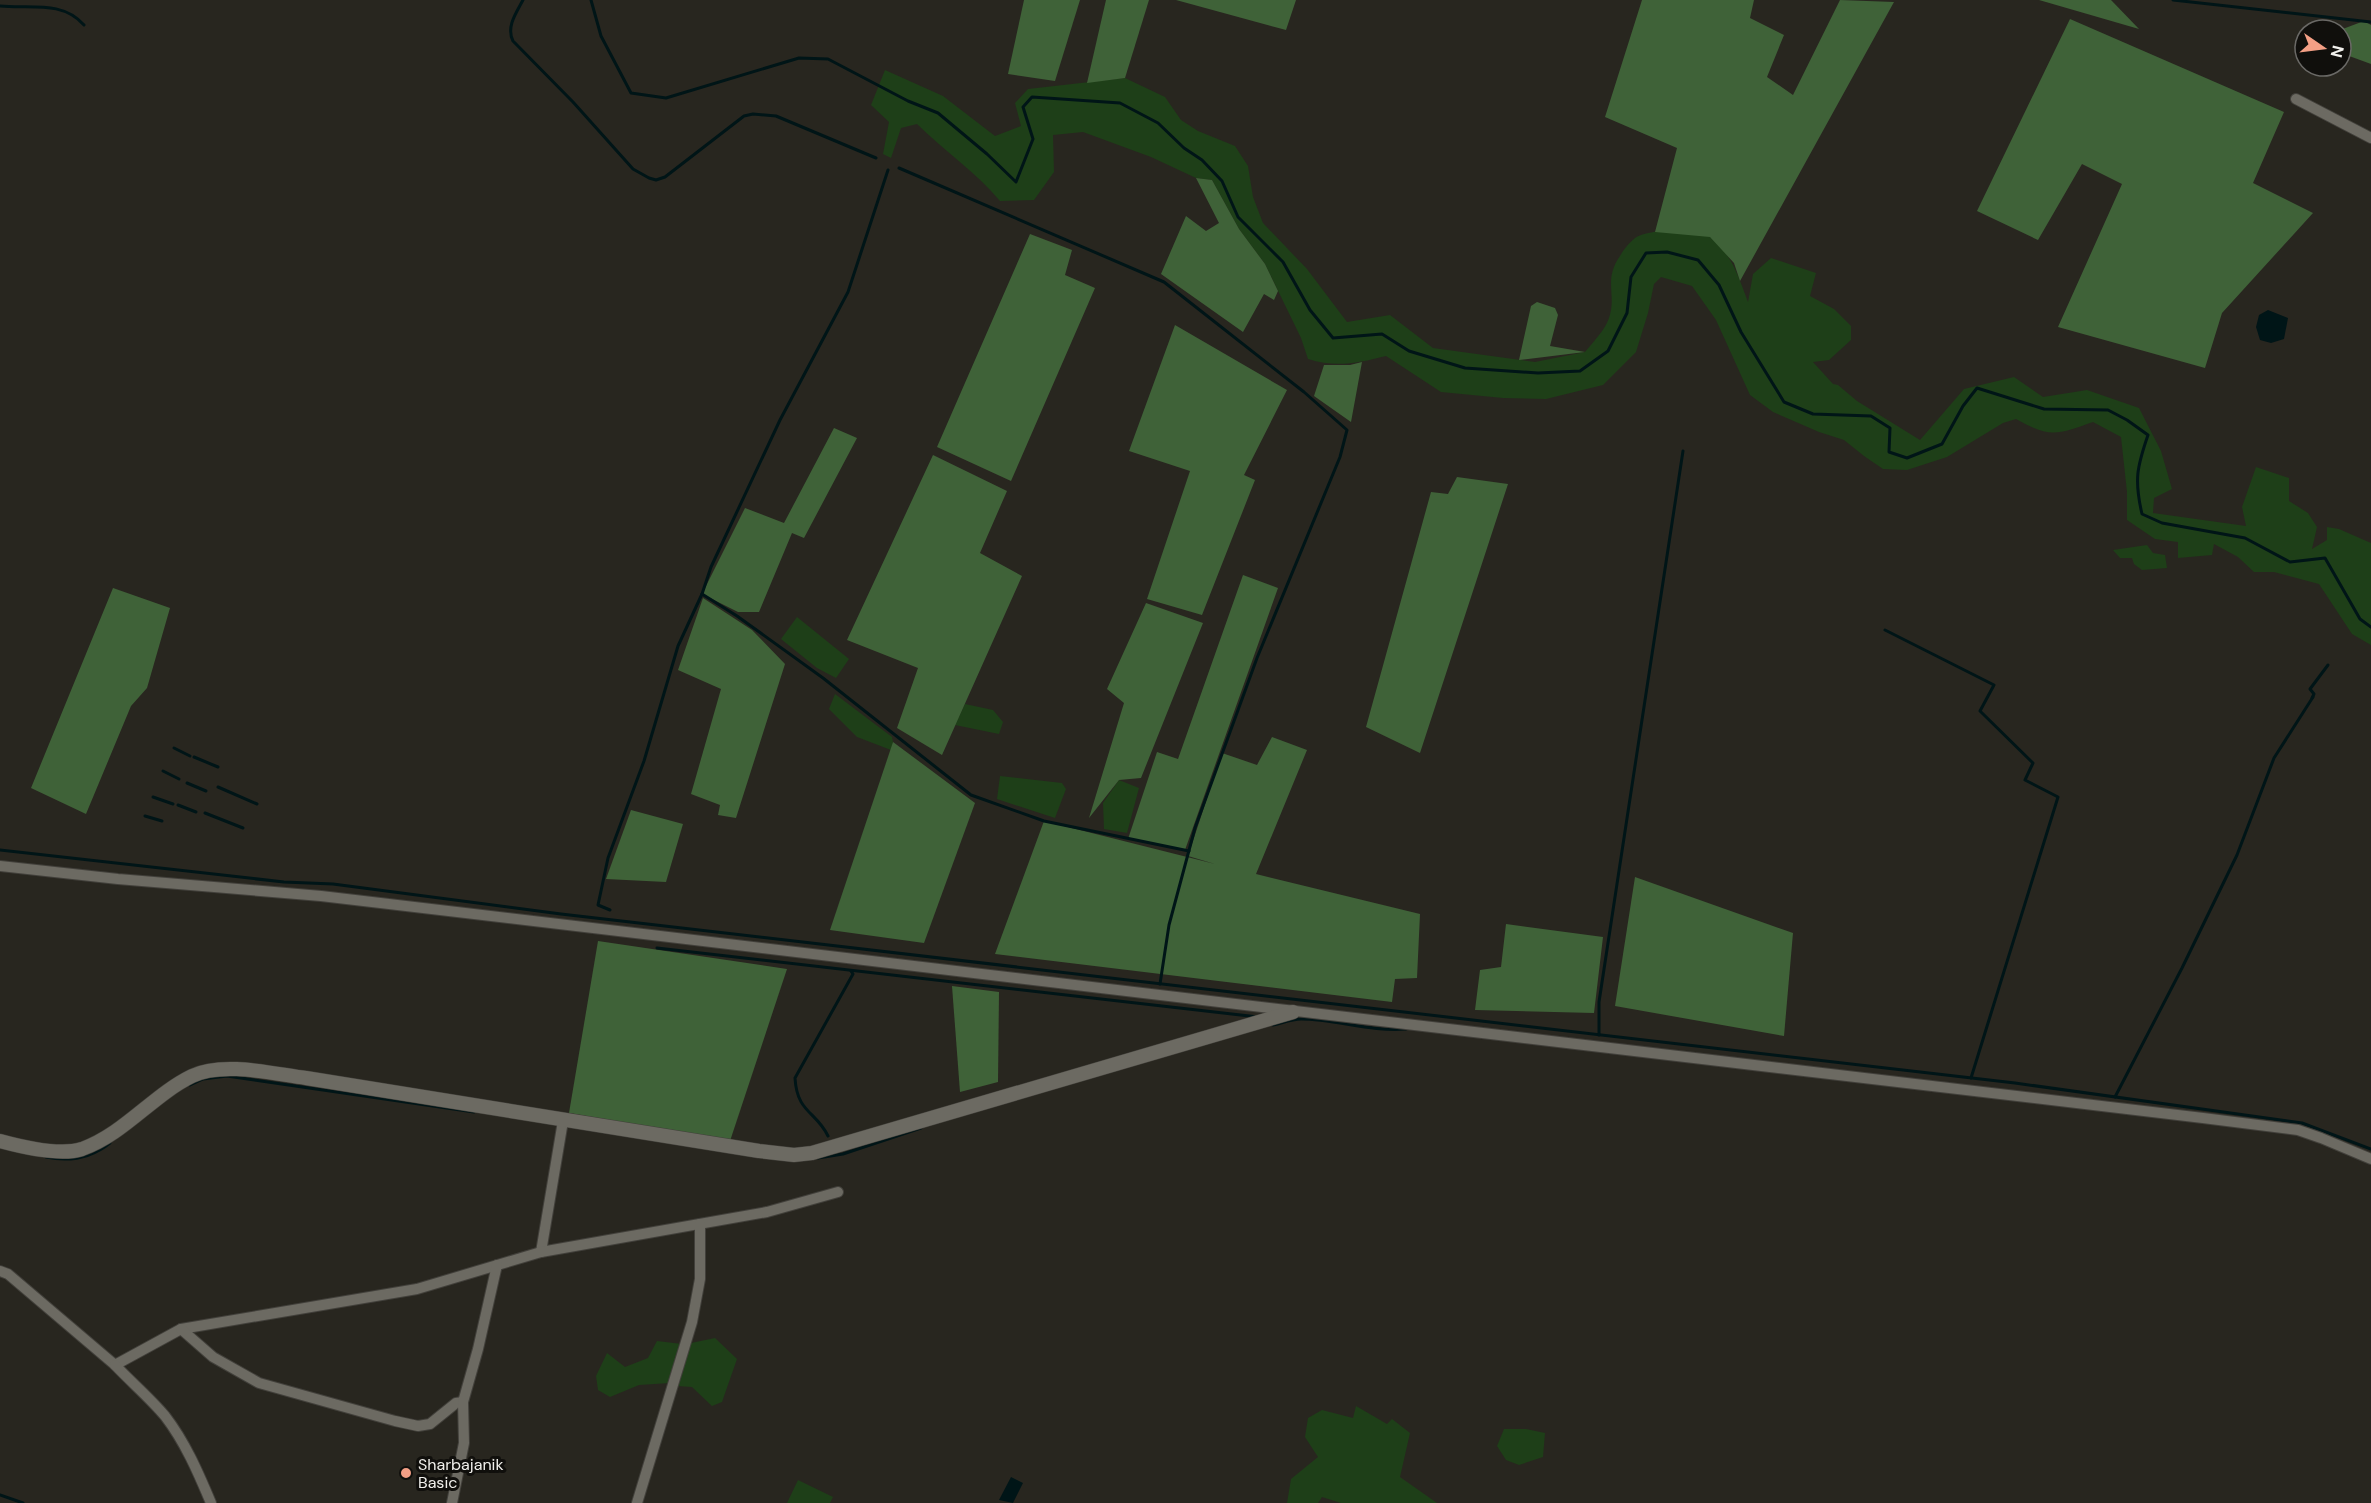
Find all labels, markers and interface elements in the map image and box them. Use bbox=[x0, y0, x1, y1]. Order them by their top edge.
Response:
north arrow bbox=[2293, 18, 2353, 78]
text: N bbox=[2325, 43, 2349, 60]
place label: Sharbajanik Basic bbox=[418, 1454, 504, 1493]
marker: Sharbajanik Basic bbox=[399, 1466, 413, 1480]

